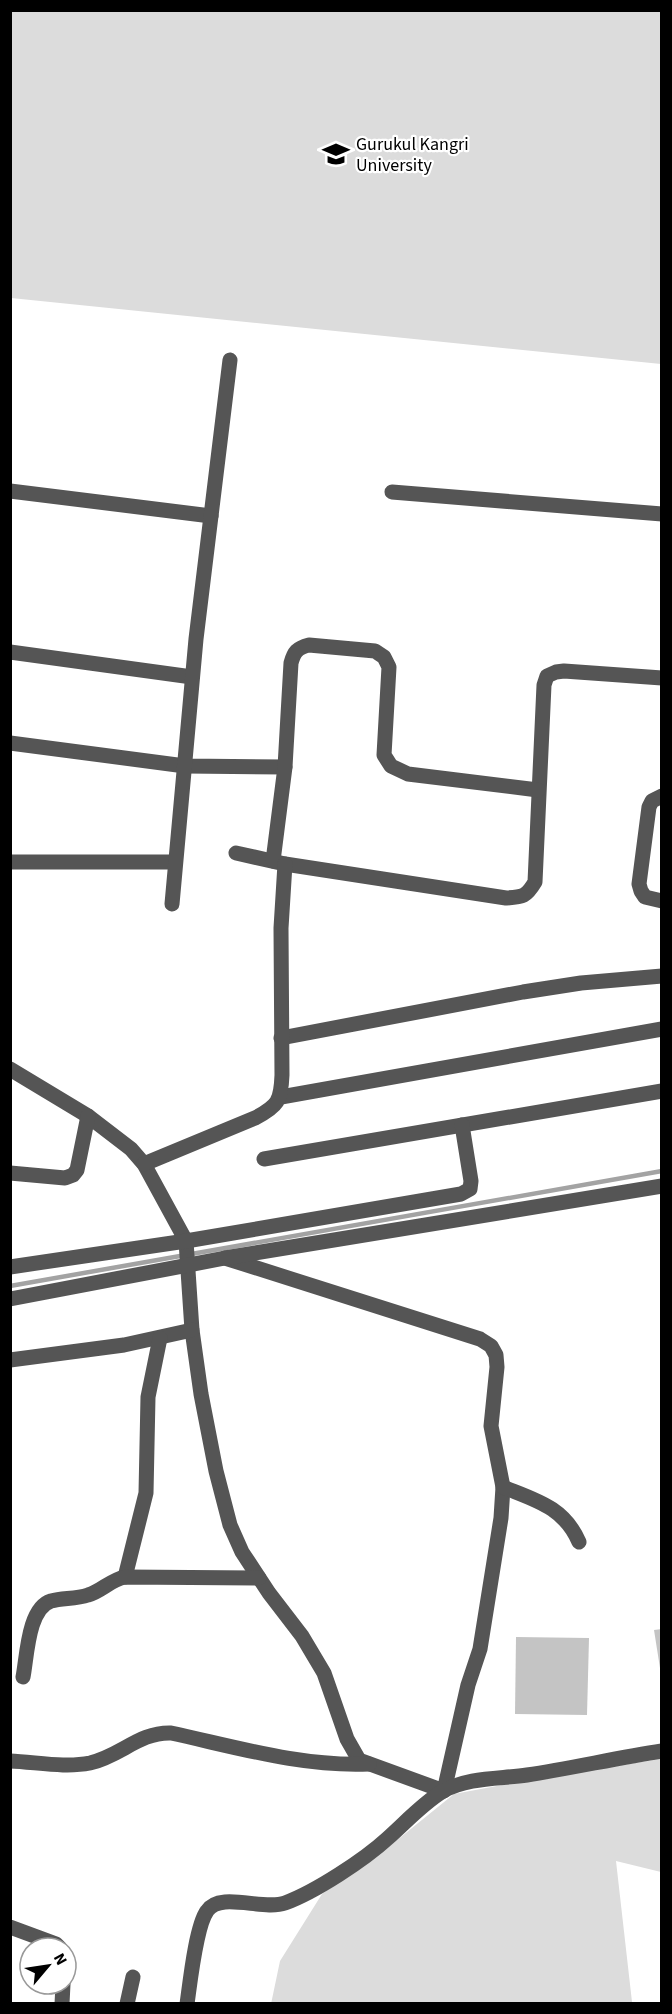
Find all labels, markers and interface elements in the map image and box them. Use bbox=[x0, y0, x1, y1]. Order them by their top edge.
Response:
place label: Gurukul Kangri University bbox=[356, 132, 469, 178]
school or university icon: Gurukul Kangri University bbox=[321, 139, 351, 169]
north arrow bbox=[18, 1936, 78, 1996]
text: N bbox=[48, 1949, 72, 1969]

